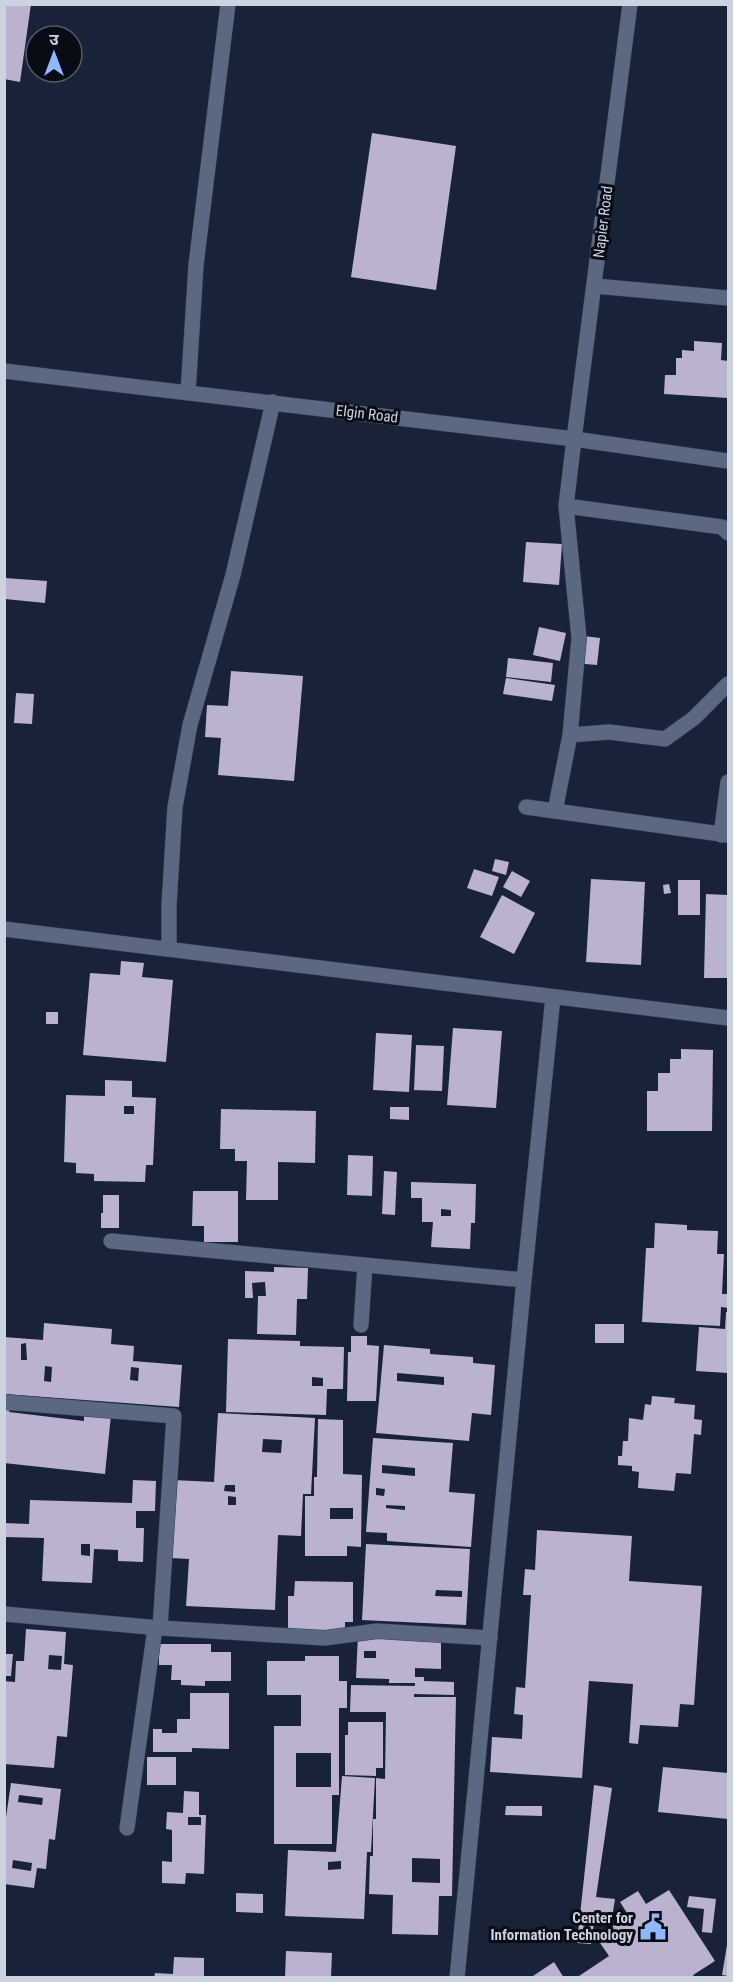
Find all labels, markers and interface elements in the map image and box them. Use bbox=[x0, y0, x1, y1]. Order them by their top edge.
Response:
north arrow bbox=[24, 24, 84, 84]
text: उ bbox=[49, 30, 59, 49]
street label: Napier Road bbox=[590, 185, 616, 259]
street label: Elgin Road bbox=[335, 401, 399, 427]
place label: Center for Information Technology bbox=[491, 1909, 633, 1944]
public building icon: Center for Information Technology bbox=[638, 1912, 668, 1942]

